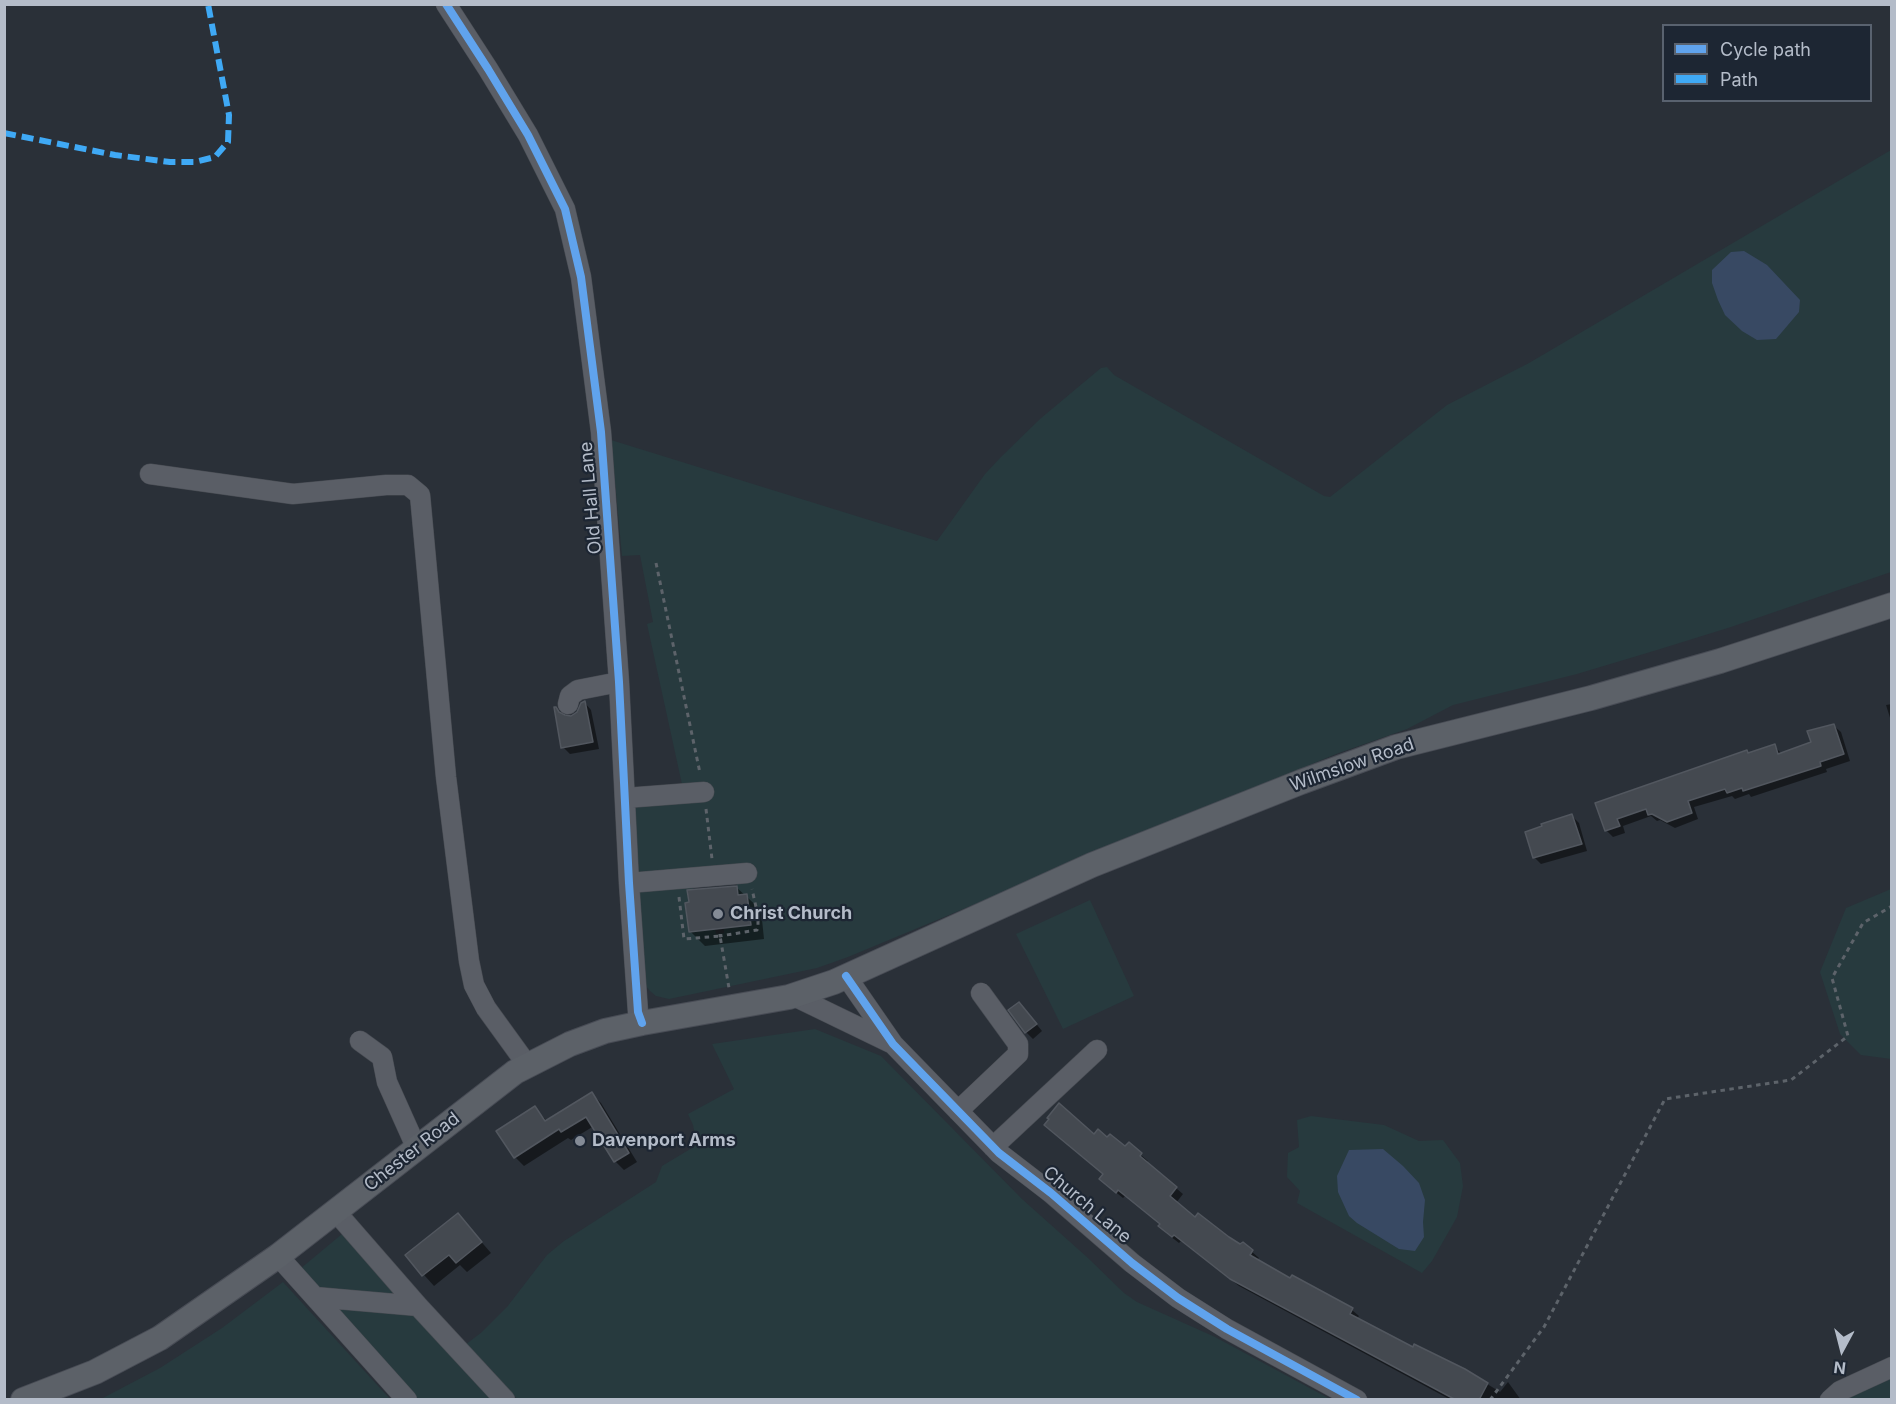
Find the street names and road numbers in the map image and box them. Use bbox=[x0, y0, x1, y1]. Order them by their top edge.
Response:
street label: Old Hall Lane bbox=[575, 441, 607, 555]
street label: Wilmslow Road bbox=[1287, 734, 1417, 796]
street label: Chester Road bbox=[360, 1108, 464, 1196]
street label: Church Lane bbox=[1039, 1162, 1135, 1248]

